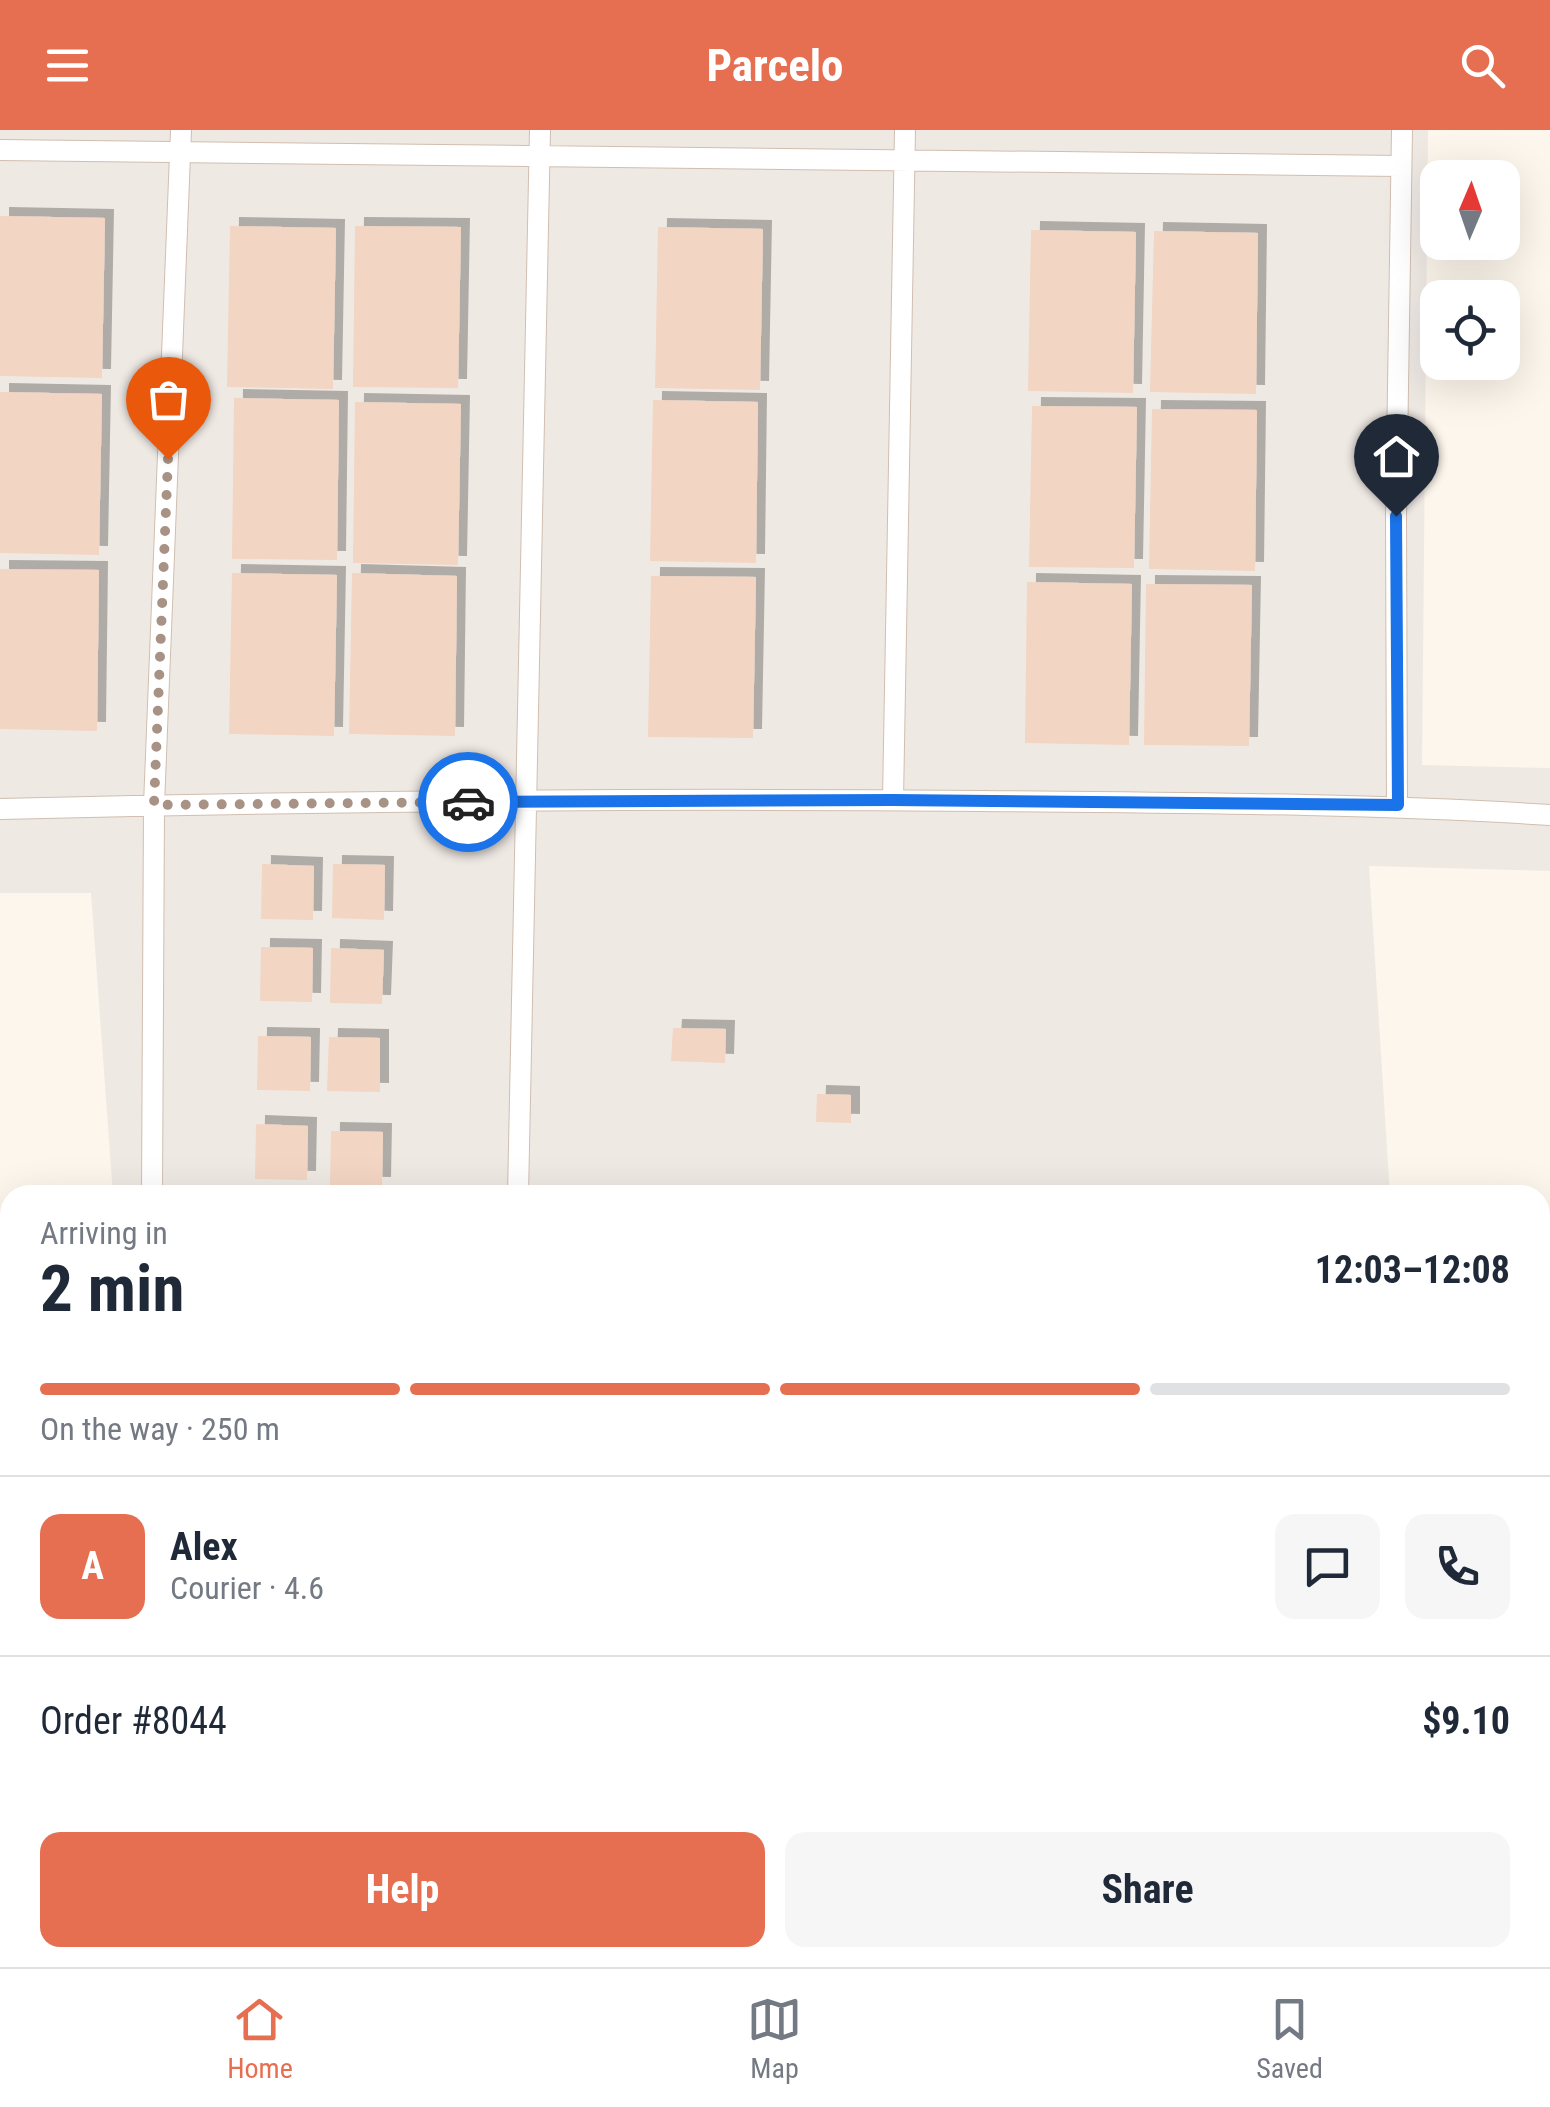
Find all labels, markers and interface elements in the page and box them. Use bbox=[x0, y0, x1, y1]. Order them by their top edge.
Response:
icon: menu bbox=[40, 38, 95, 93]
icon: search bbox=[1455, 38, 1510, 93]
text: Parcelo bbox=[707, 39, 843, 92]
north arrow bbox=[1420, 160, 1520, 260]
map controls bbox=[1420, 160, 1520, 380]
button: locate bbox=[1420, 280, 1520, 380]
pin bbox=[126, 357, 211, 460]
icon: bag bbox=[141, 372, 196, 427]
pin bbox=[1354, 414, 1439, 517]
icon: home bbox=[1369, 429, 1424, 484]
courier bbox=[418, 752, 518, 852]
icon: car bbox=[441, 775, 496, 830]
text: Arriving in bbox=[40, 1214, 168, 1252]
text: 12:03–12:08 bbox=[1315, 1248, 1510, 1292]
text: 2 min bbox=[40, 1251, 184, 1327]
text: On the way · 250 m bbox=[40, 1410, 280, 1448]
button: chat bbox=[1275, 1514, 1380, 1619]
button: phone bbox=[1405, 1514, 1510, 1619]
text: Alex bbox=[170, 1525, 238, 1569]
text: A bbox=[81, 1544, 104, 1588]
text: Courier · 4.6 bbox=[170, 1569, 324, 1607]
text: Order #8044 bbox=[40, 1699, 227, 1743]
text: $9.10 bbox=[1422, 1699, 1510, 1743]
button: Help bbox=[40, 1832, 765, 1947]
button: Share bbox=[785, 1832, 1510, 1947]
tab: Home bbox=[227, 1992, 293, 2085]
tab: Map bbox=[747, 1992, 802, 2085]
tab: Saved bbox=[1256, 1992, 1323, 2085]

